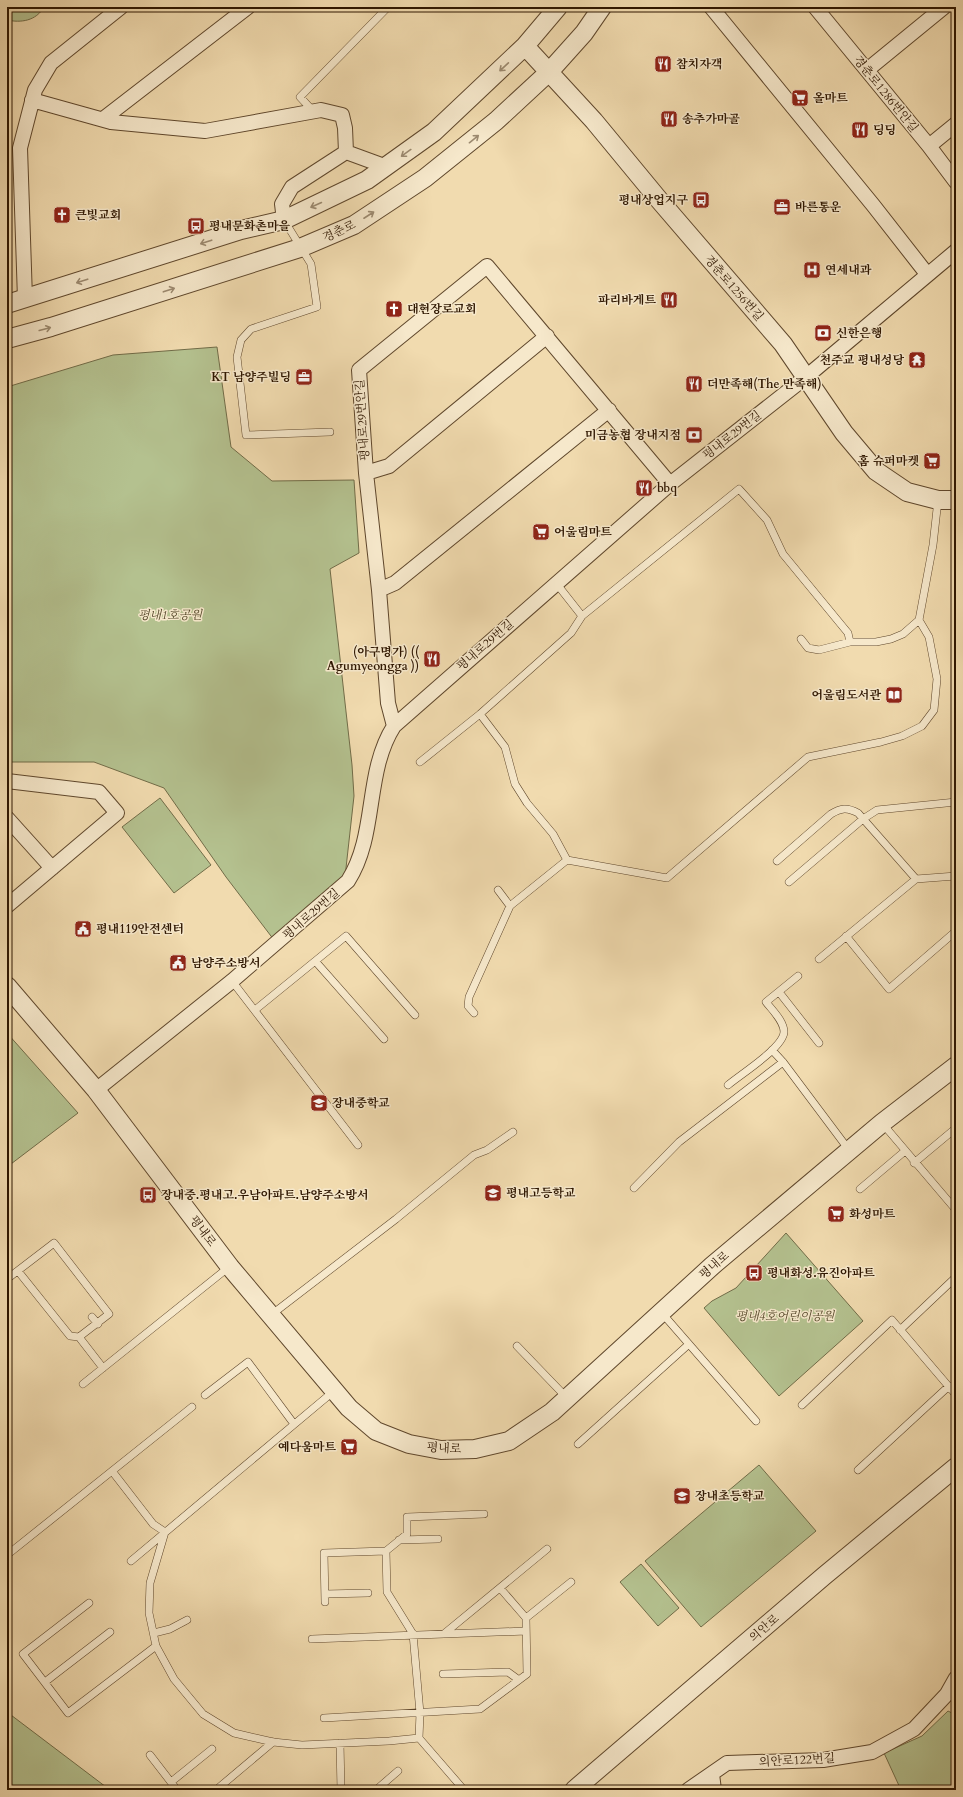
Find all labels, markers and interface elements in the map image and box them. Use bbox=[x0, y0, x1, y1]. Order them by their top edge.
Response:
street label: 경춘로1286번안길 bbox=[850, 52, 922, 136]
restaurant icon: 참치자객 bbox=[653, 54, 673, 74]
place label: 참치자객 bbox=[676, 56, 722, 72]
one-way arrow bbox=[498, 62, 509, 71]
supermarket icon: 올마트 bbox=[790, 88, 810, 108]
place label: 올마트 bbox=[813, 90, 848, 106]
restaurant icon: 송추가마골 bbox=[659, 109, 679, 129]
place label: 송추가마골 bbox=[682, 111, 740, 127]
restaurant icon: 딩딩 bbox=[850, 120, 870, 140]
place label: 딩딩 bbox=[873, 122, 896, 138]
one-way arrow bbox=[468, 135, 479, 143]
one-way arrow bbox=[401, 148, 412, 157]
bus stop icon: 평내상업지구 bbox=[691, 190, 711, 210]
place label: 평내상업지구 bbox=[618, 192, 688, 208]
office icon: 바른통운 bbox=[772, 197, 792, 217]
place label: 바른통운 bbox=[795, 199, 842, 215]
one-way arrow bbox=[311, 202, 323, 209]
church icon: 큰빛교회 bbox=[52, 205, 72, 225]
place label: 큰빛교회 bbox=[75, 207, 121, 223]
one-way arrow bbox=[363, 211, 374, 219]
bus stop icon: 평내문화촌마을 bbox=[186, 216, 206, 236]
street label: 경춘로 bbox=[320, 216, 359, 246]
place label: 평내문화촌마을 bbox=[209, 218, 291, 234]
one-way arrow bbox=[200, 238, 212, 246]
street label: 경춘로1256번길 bbox=[701, 252, 767, 324]
hospital icon: 연세내과 bbox=[802, 260, 822, 280]
place label: 연세내과 bbox=[825, 262, 872, 278]
one-way arrow bbox=[76, 278, 89, 285]
one-way arrow bbox=[162, 286, 175, 293]
restaurant icon: 파리바게트 bbox=[659, 290, 679, 310]
place label: 파리바게트 bbox=[598, 292, 656, 308]
church icon: 대현장로교회 bbox=[384, 299, 404, 319]
place label: 대현장로교회 bbox=[407, 301, 477, 317]
bank icon: 신한은행 bbox=[813, 323, 833, 343]
one-way arrow bbox=[38, 325, 51, 332]
place label: 신한은행 bbox=[836, 325, 882, 341]
temple icon: 천주교 평내성당 bbox=[907, 350, 927, 370]
place label: 천주교 평내성당 bbox=[820, 352, 904, 368]
office icon: KT 남양주빌딩 bbox=[294, 367, 314, 387]
place label: KT 남양주빌딩 bbox=[211, 369, 291, 385]
restaurant icon: 더만족해(The 만족해) bbox=[684, 374, 704, 394]
place label: 더만족해(The 만족해) bbox=[707, 376, 821, 392]
street label: 평내로29번안길 bbox=[351, 379, 373, 461]
street label: 평내로29번길 bbox=[699, 407, 765, 463]
bank icon: 미금농협 장내지점 bbox=[684, 425, 704, 445]
place label: 미금농협 장내지점 bbox=[585, 427, 681, 443]
supermarket icon: 홈 슈퍼마켓 bbox=[922, 451, 942, 471]
place label: 홈 슈퍼마켓 bbox=[858, 453, 919, 469]
restaurant icon: bbq bbox=[634, 478, 654, 498]
place label: bbq bbox=[657, 480, 677, 496]
supermarket icon: 어울림마트 bbox=[531, 522, 551, 542]
place label: 어울림마트 bbox=[554, 524, 612, 540]
park label: 평내1호공원 bbox=[138, 607, 203, 623]
street label: 평내로29번길 bbox=[453, 616, 517, 674]
place label: (아구명가) (( Agumyeongga )) bbox=[327, 644, 419, 674]
restaurant icon: (아구명가) (( Agumyeongga )) bbox=[422, 649, 442, 669]
library icon: 어울림도서관 bbox=[884, 685, 904, 705]
place label: 어울림도서관 bbox=[811, 687, 881, 703]
street label: 평내로29번길 bbox=[279, 885, 343, 943]
public building icon: 평내119안전센터 bbox=[73, 919, 93, 939]
place label: 평내119안전센터 bbox=[96, 921, 184, 937]
public building icon: 남양주소방서 bbox=[168, 953, 188, 973]
place label: 남양주소방서 bbox=[191, 955, 261, 971]
school or university icon: 장내중학교 bbox=[309, 1093, 329, 1113]
place label: 장내중학교 bbox=[332, 1095, 390, 1111]
school or university icon: 평내고등학교 bbox=[483, 1183, 503, 1203]
bus stop icon: 장내중.평내고.우남아파트.남양주소방서 bbox=[138, 1185, 158, 1205]
place label: 평내고등학교 bbox=[506, 1185, 576, 1201]
place label: 장내중.평내고.우남아파트.남양주소방서 bbox=[161, 1187, 369, 1203]
supermarket icon: 화성마트 bbox=[826, 1204, 846, 1224]
place label: 화성마트 bbox=[849, 1206, 896, 1222]
street label: 평내로 bbox=[186, 1212, 220, 1250]
street label: 평내로 bbox=[696, 1247, 733, 1282]
bus stop icon: 평내화성.유진아파트 bbox=[744, 1263, 764, 1283]
place label: 평내화성.유진아파트 bbox=[767, 1265, 875, 1281]
park label: 평내4호어린이공원 bbox=[736, 1308, 836, 1324]
supermarket icon: 예다움마트 bbox=[339, 1437, 359, 1457]
place label: 예다움마트 bbox=[278, 1439, 336, 1455]
street label: 평내로 bbox=[426, 1439, 462, 1457]
school or university icon: 장내초등학교 bbox=[672, 1486, 692, 1506]
place label: 장내초등학교 bbox=[695, 1488, 765, 1504]
street label: 의안로 bbox=[746, 1610, 783, 1645]
street label: 의안로122번길 bbox=[758, 1750, 836, 1770]

